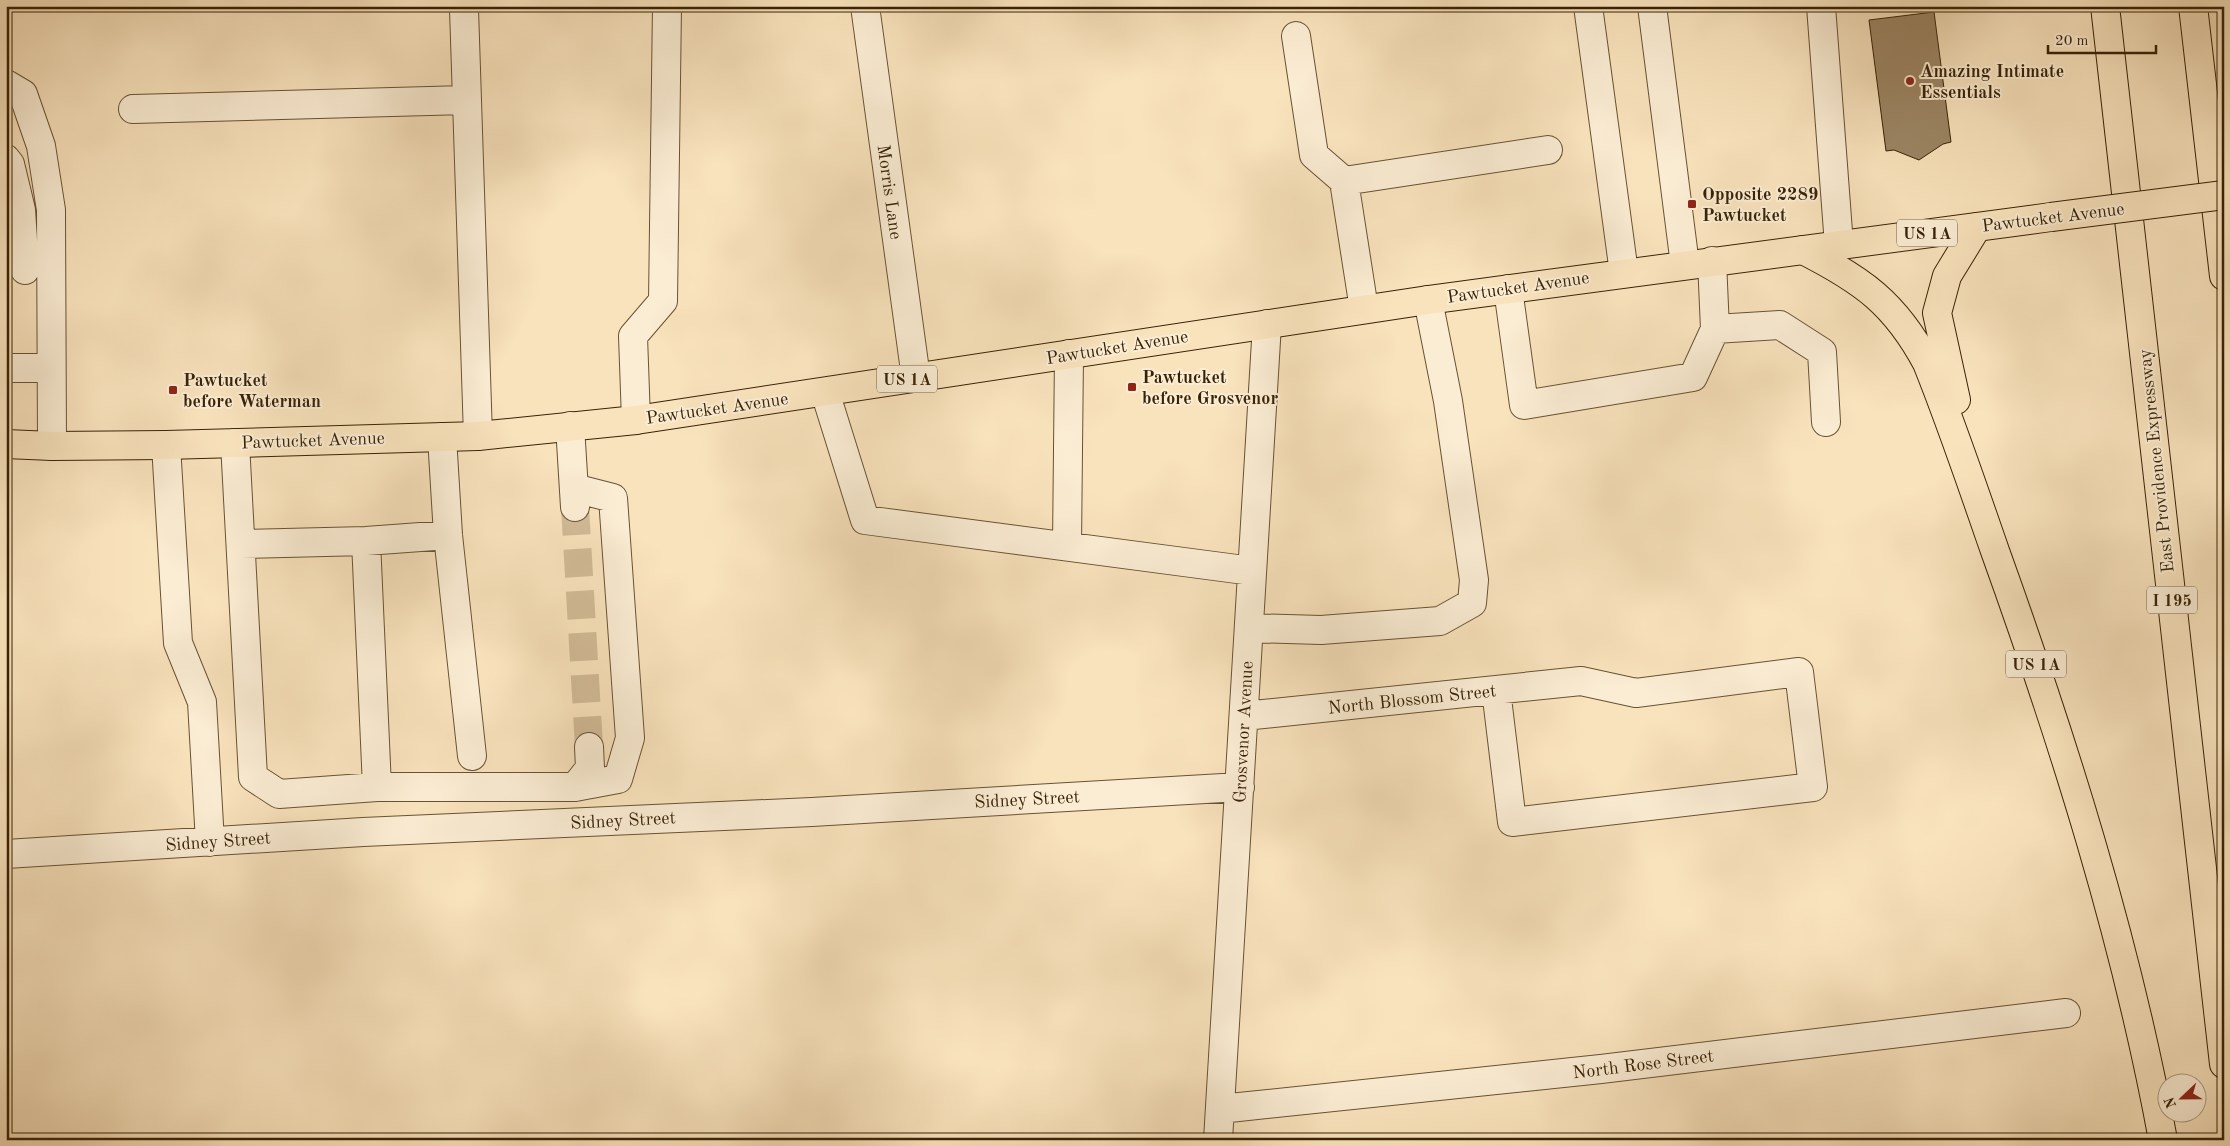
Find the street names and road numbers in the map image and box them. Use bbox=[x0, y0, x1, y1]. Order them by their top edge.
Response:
street label: Morris Lane bbox=[873, 144, 905, 241]
street label: Pawtucket Avenue bbox=[1981, 200, 2126, 236]
road number: US 1A bbox=[1897, 220, 1957, 247]
street label: Pawtucket Avenue bbox=[1446, 269, 1591, 307]
street label: Pawtucket Avenue bbox=[1045, 328, 1190, 368]
street label: East Providence Expressway bbox=[2136, 348, 2178, 574]
road number: US 1A bbox=[877, 366, 937, 392]
street label: Pawtucket Avenue bbox=[645, 390, 790, 428]
street label: Pawtucket Avenue bbox=[241, 429, 385, 453]
road number: I 195 bbox=[2147, 586, 2197, 614]
road number: US 1A bbox=[2006, 651, 2066, 678]
street label: Grosvenor Avenue bbox=[1231, 661, 1257, 804]
street label: North Blossom Street bbox=[1327, 682, 1497, 718]
street label: Sidney Street bbox=[974, 788, 1080, 812]
street label: Sidney Street bbox=[570, 809, 676, 833]
street label: Sidney Street bbox=[165, 829, 271, 855]
street label: North Rose Street bbox=[1572, 1047, 1715, 1083]

